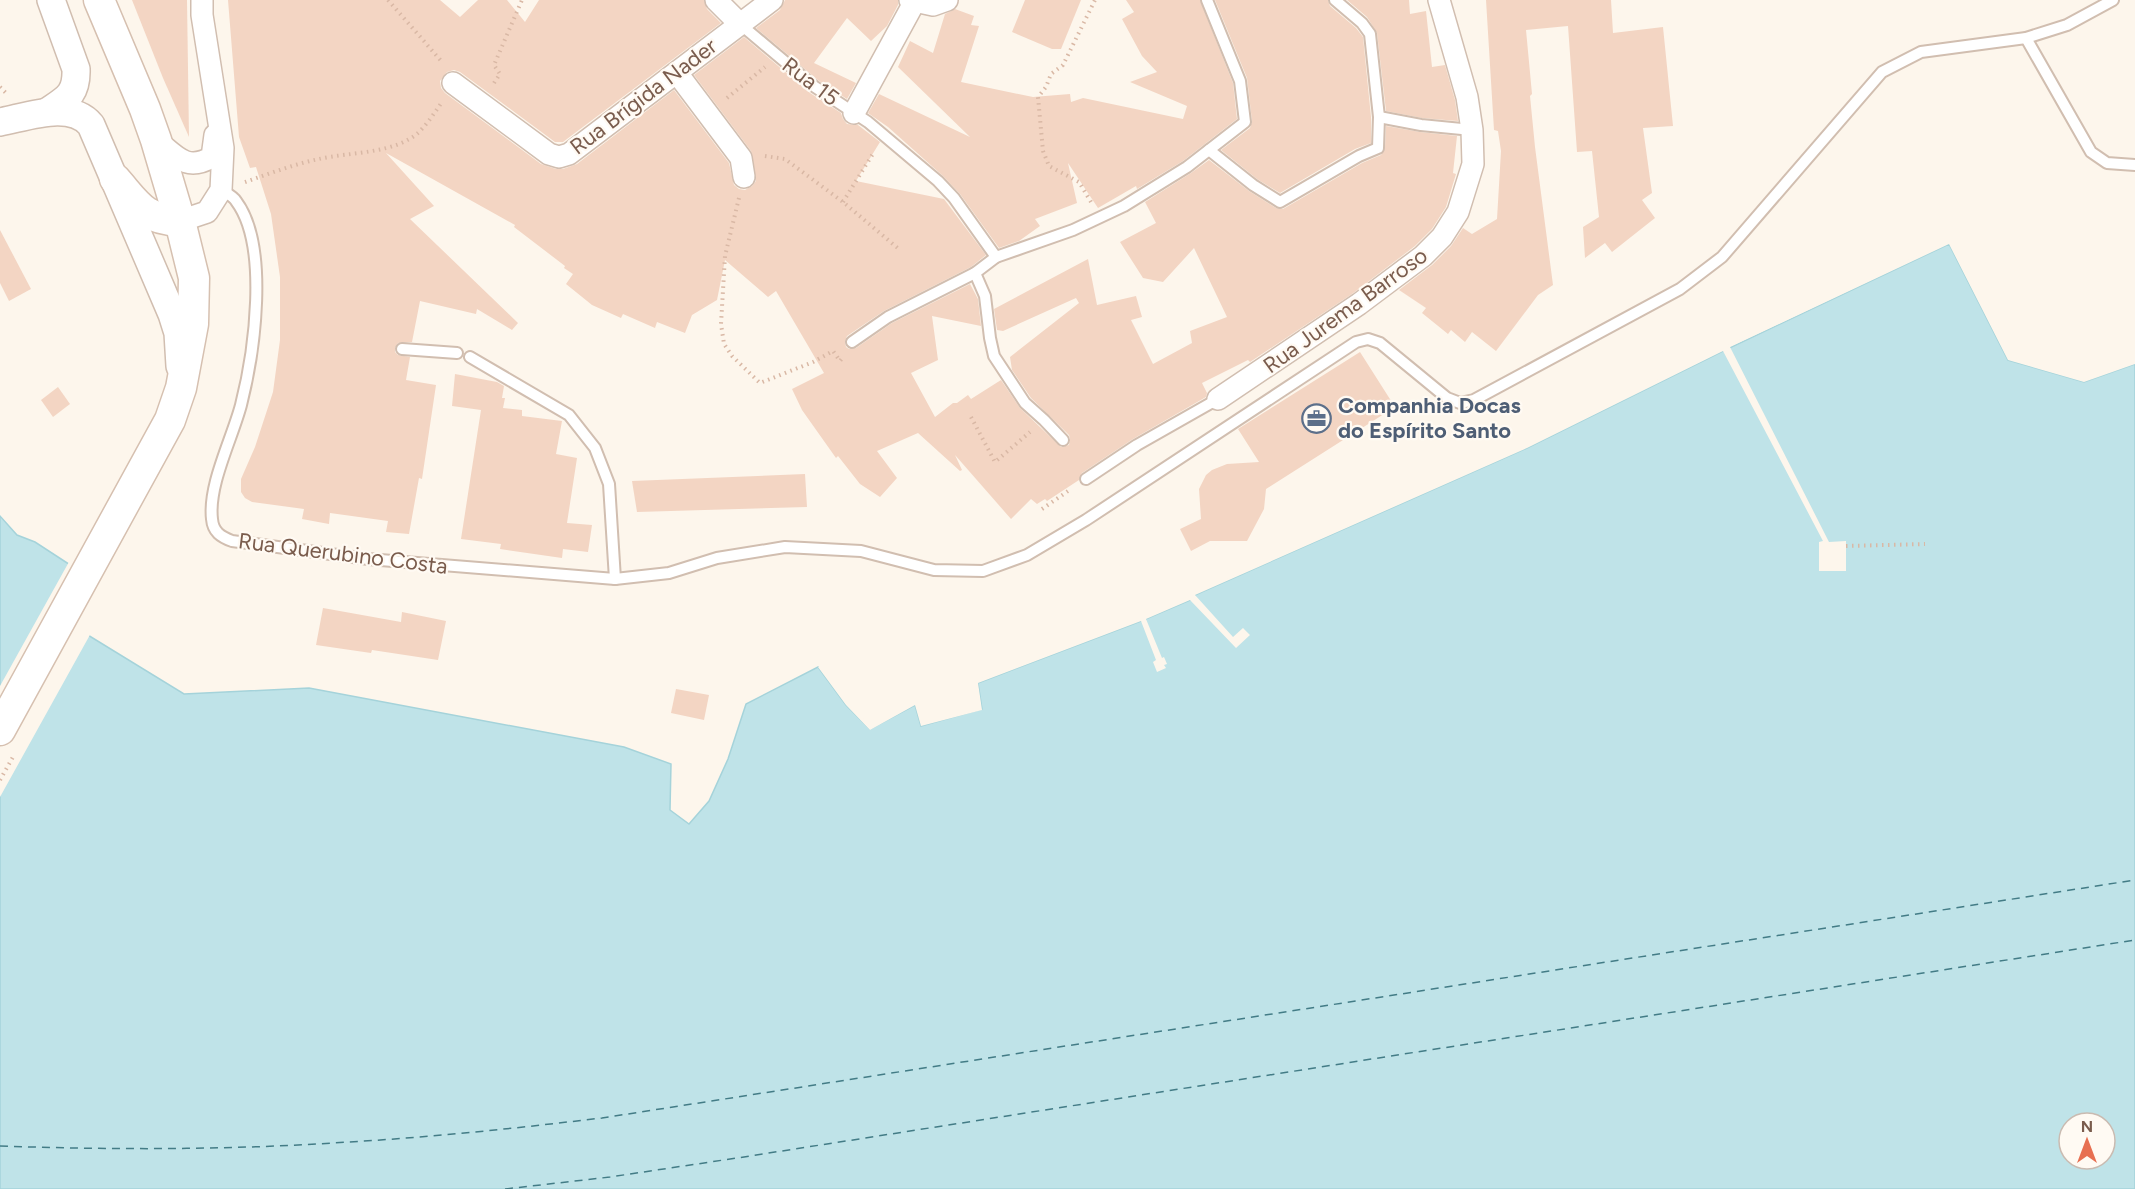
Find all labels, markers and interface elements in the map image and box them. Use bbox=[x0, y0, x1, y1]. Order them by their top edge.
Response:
street label: Rua Brígida Nader bbox=[565, 32, 722, 160]
street label: Rua 15 bbox=[777, 51, 845, 112]
street label: Rua Jurema Barroso bbox=[1258, 242, 1433, 379]
place label: Companhia Docas do Espírito Santo bbox=[1338, 392, 1521, 444]
office icon: Companhia Docas do Espírito Santo bbox=[1301, 402, 1333, 434]
street label: Rua Querubino Costa bbox=[237, 527, 449, 580]
north arrow bbox=[2057, 1111, 2117, 1171]
text: N bbox=[2081, 1117, 2093, 1136]

